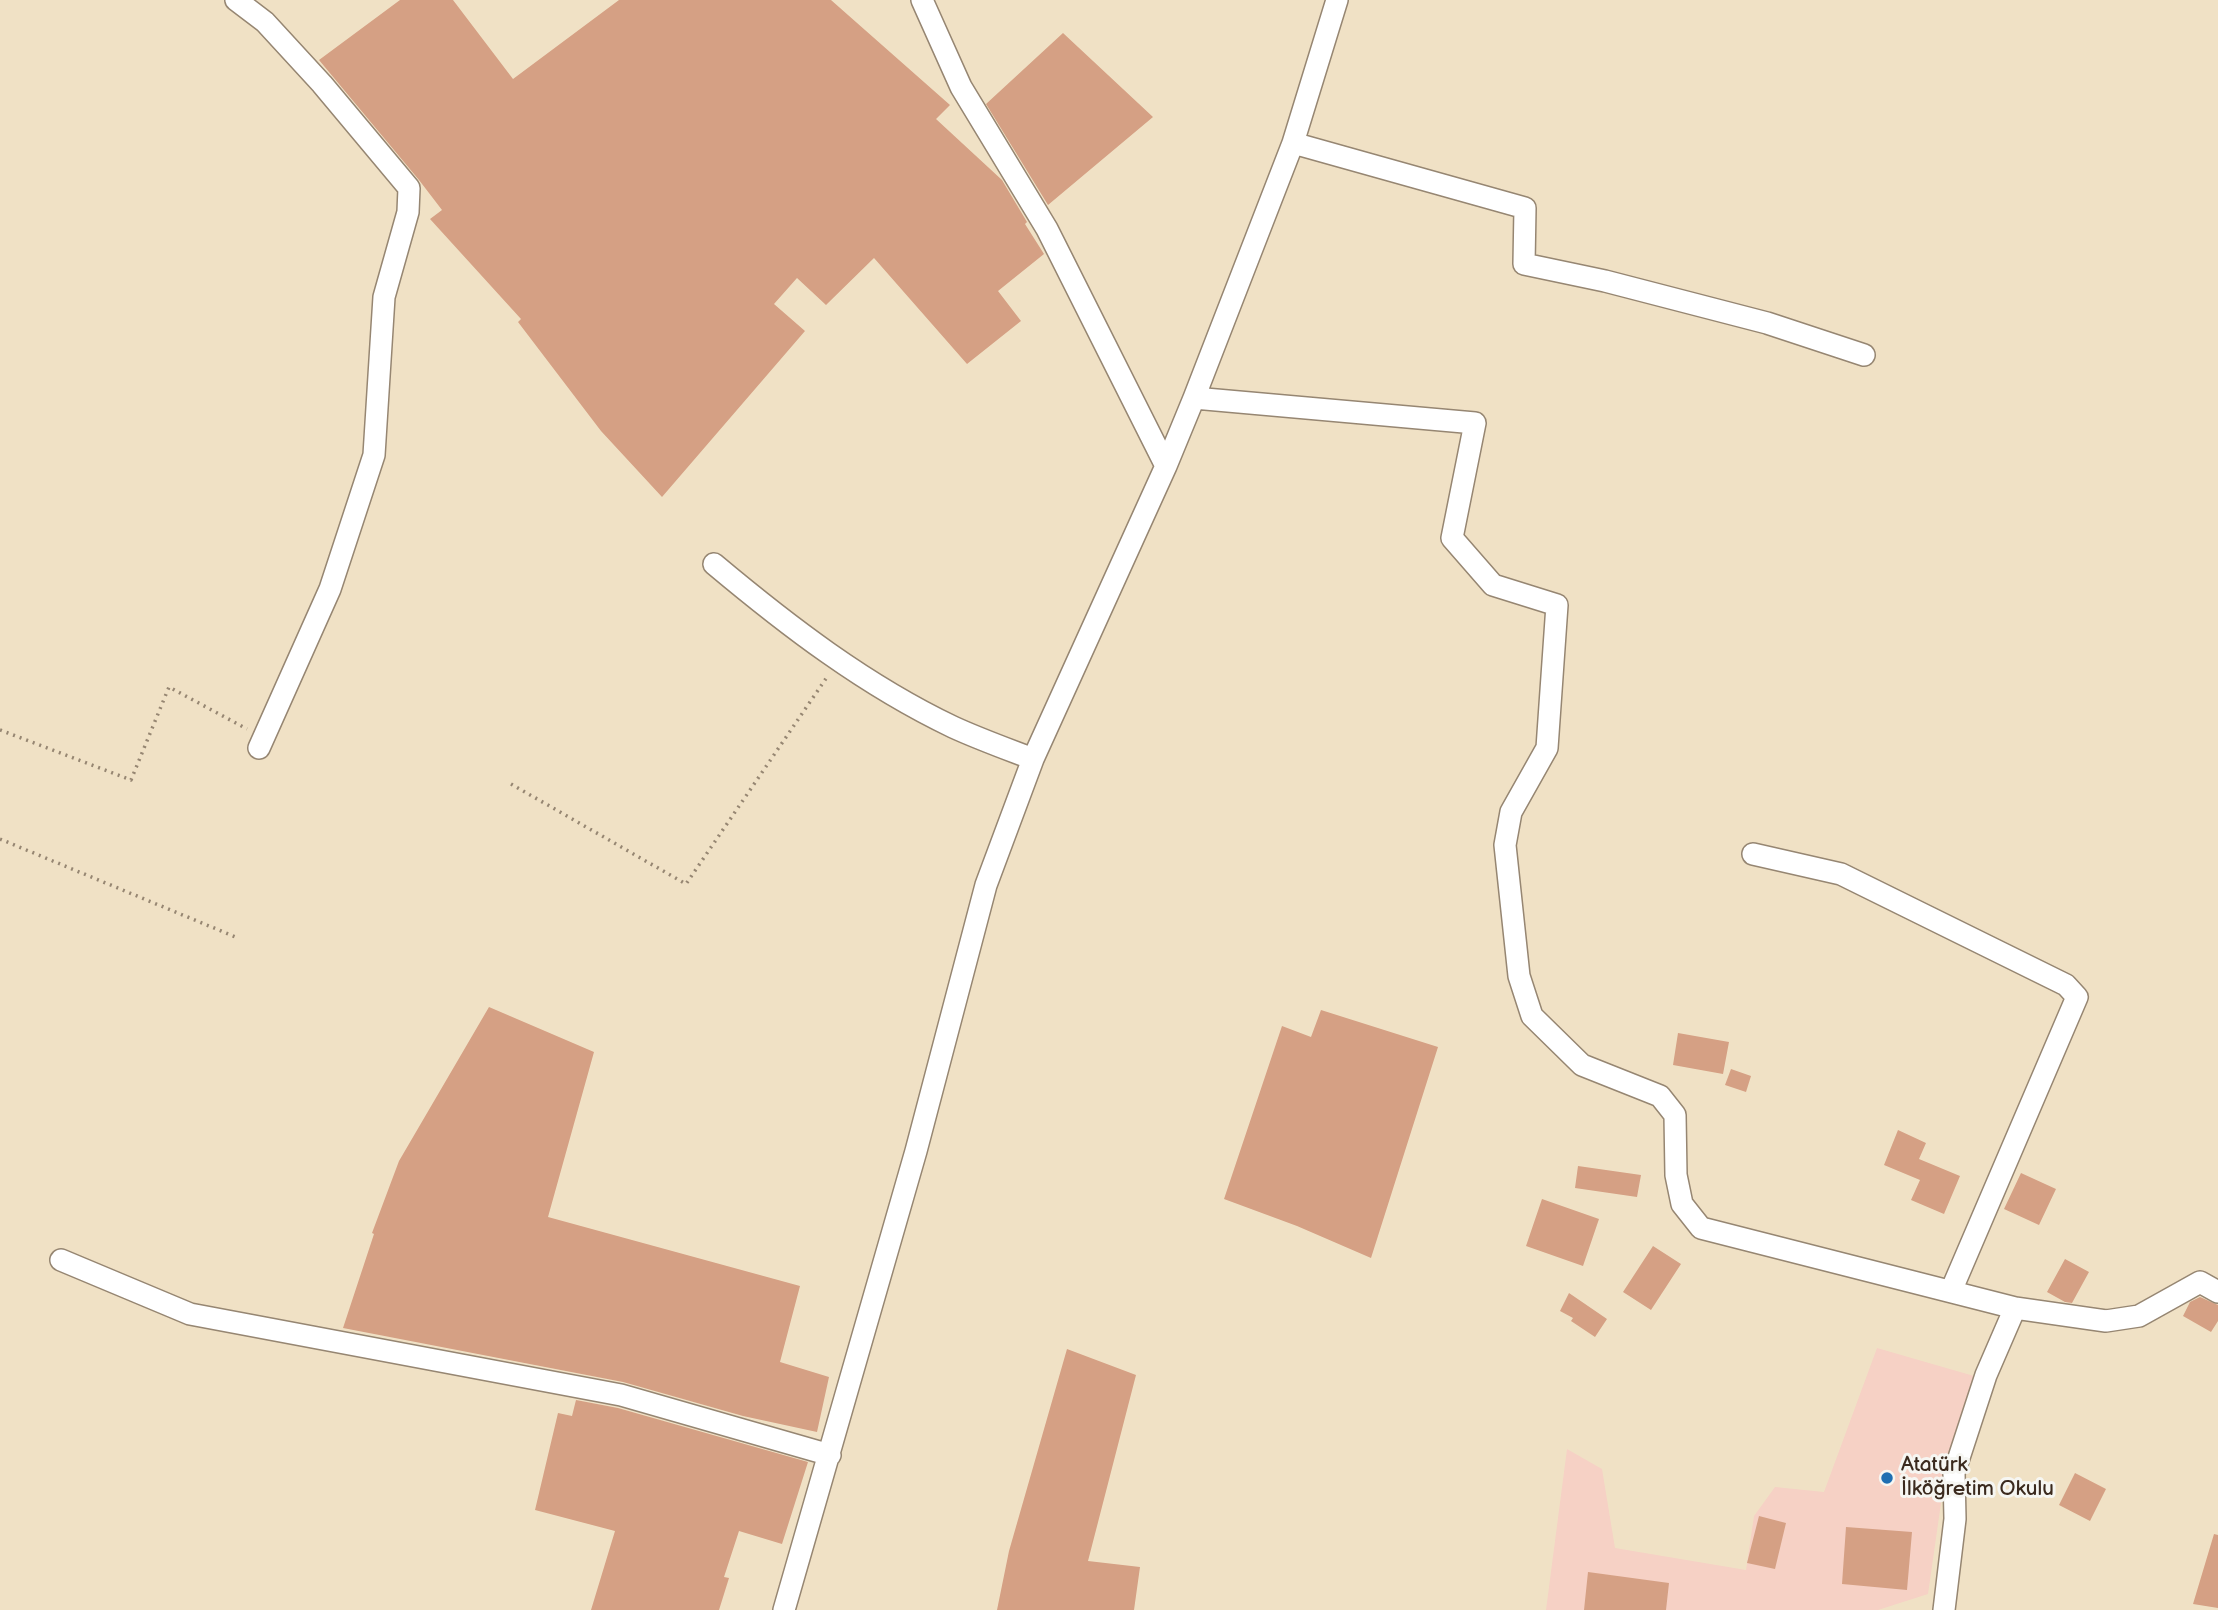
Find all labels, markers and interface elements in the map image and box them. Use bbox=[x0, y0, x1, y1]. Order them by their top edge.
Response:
place label: Atatürk İlköğretim Okulu bbox=[1901, 1453, 2054, 1503]
marker: Atatürk İlköğretim Okulu bbox=[1879, 1470, 1895, 1486]

